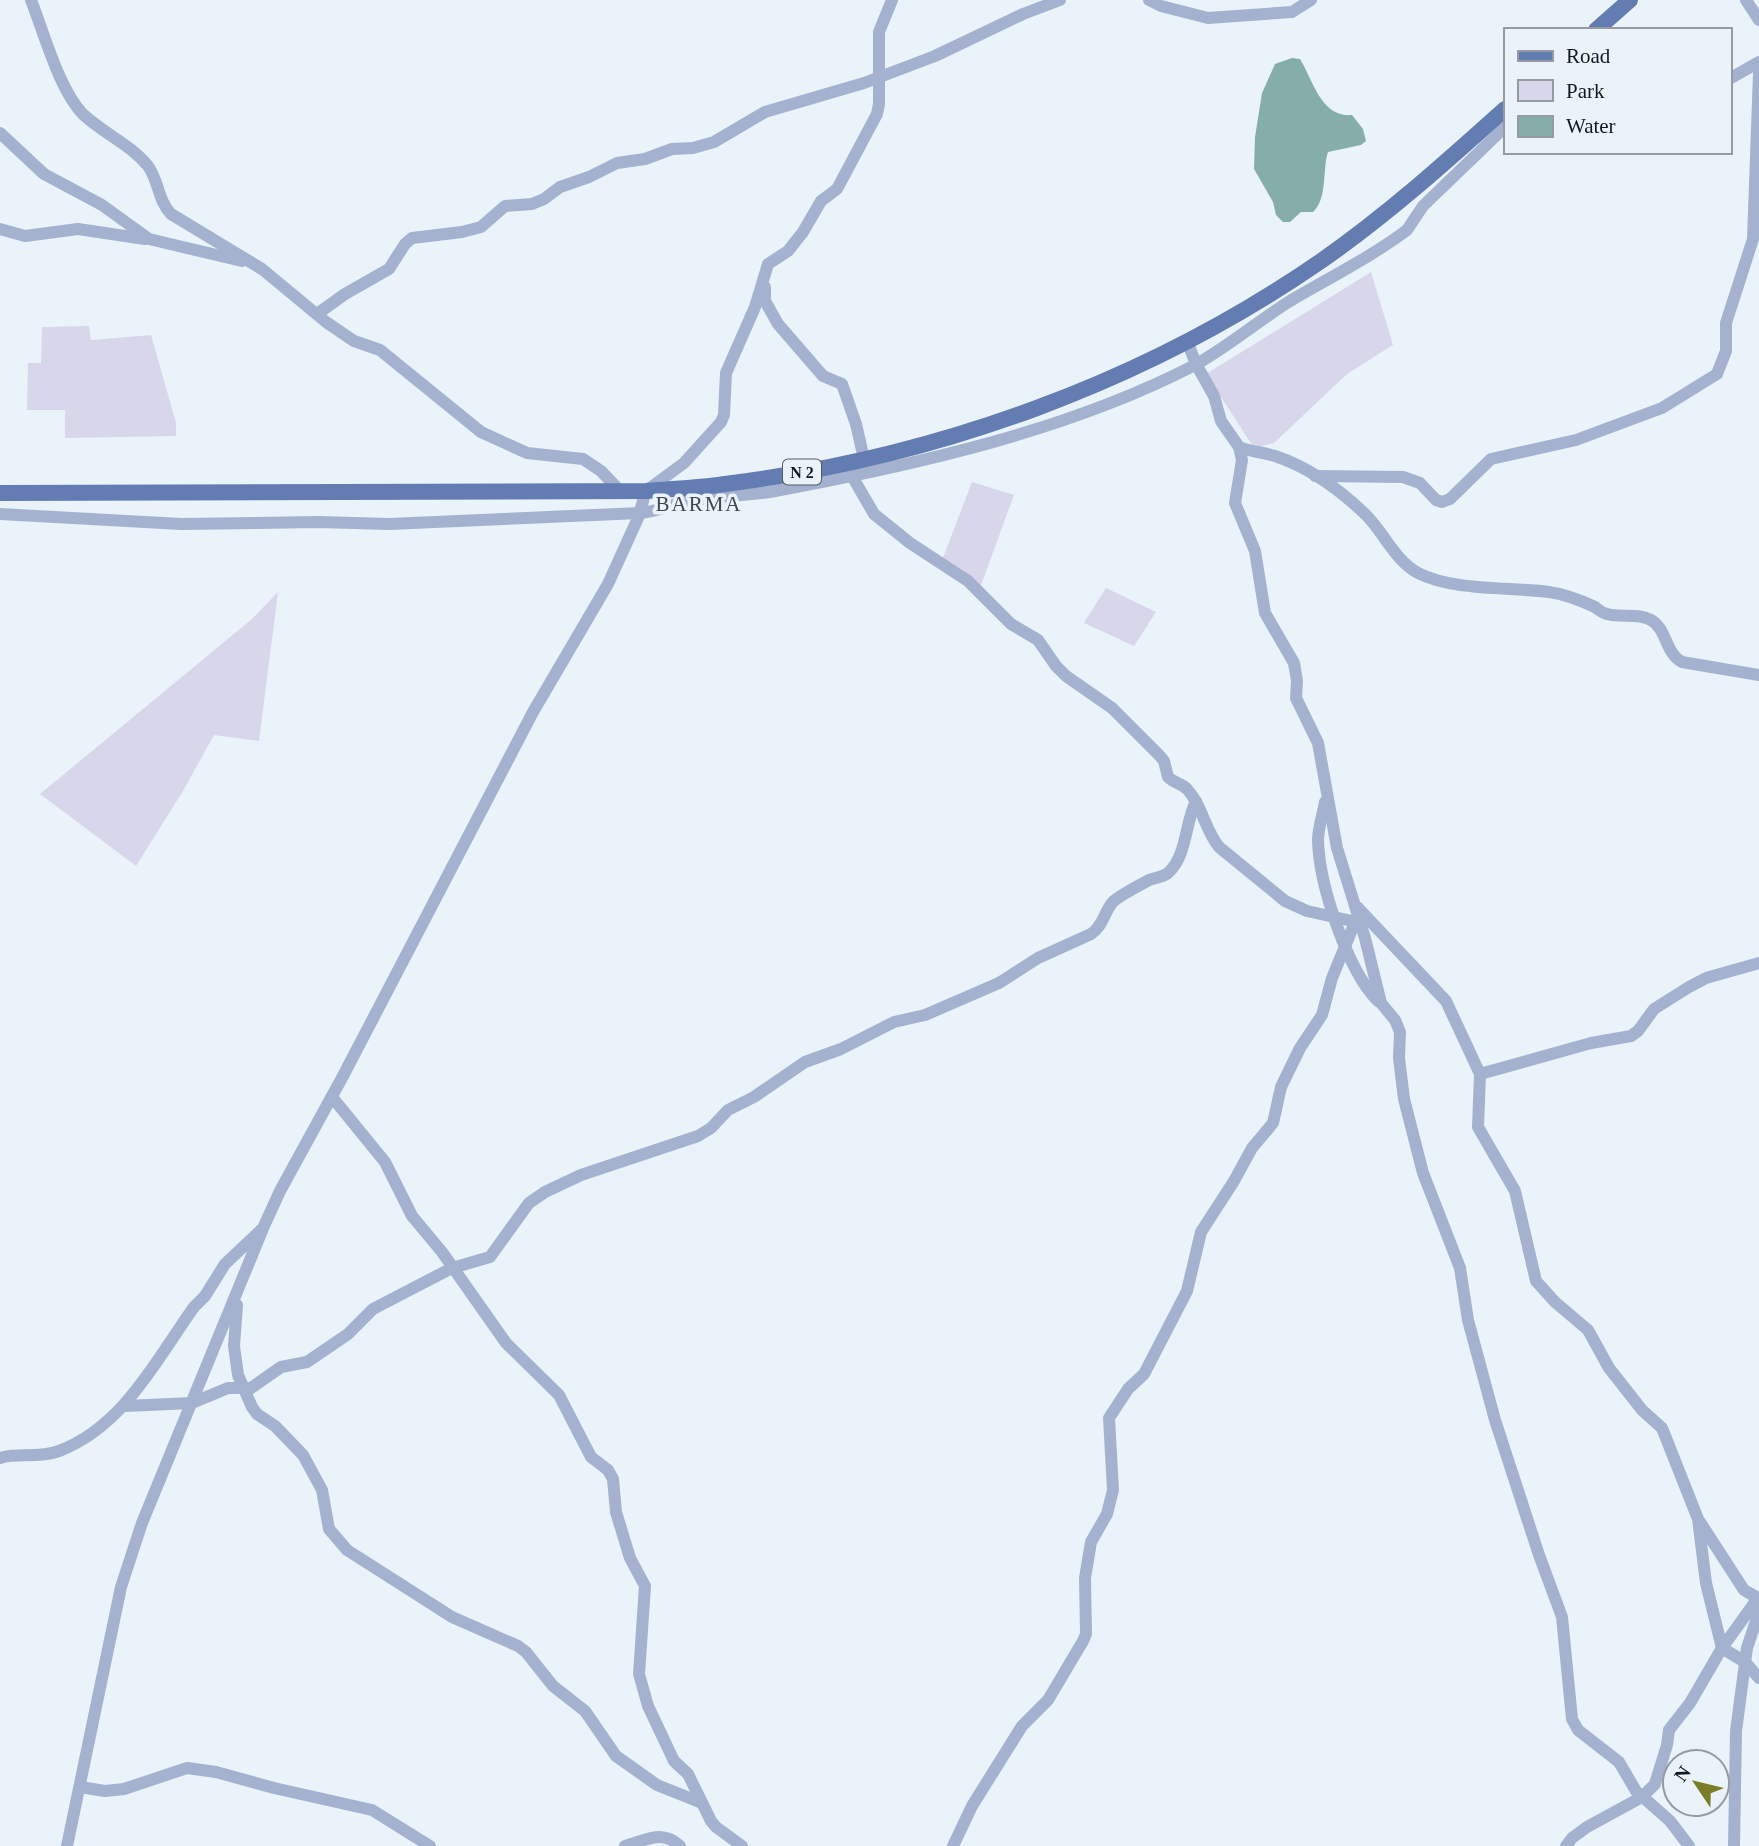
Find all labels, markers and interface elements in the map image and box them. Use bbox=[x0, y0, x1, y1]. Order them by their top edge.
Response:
legend bbox=[1504, 28, 1731, 154]
text: Road bbox=[1566, 44, 1611, 68]
text: Park bbox=[1566, 79, 1605, 103]
text: Water bbox=[1566, 114, 1616, 138]
road number: N 2 bbox=[783, 460, 821, 485]
district label: BARMA bbox=[655, 492, 743, 516]
north arrow bbox=[1661, 1748, 1731, 1818]
text: N bbox=[1670, 1762, 1695, 1785]

